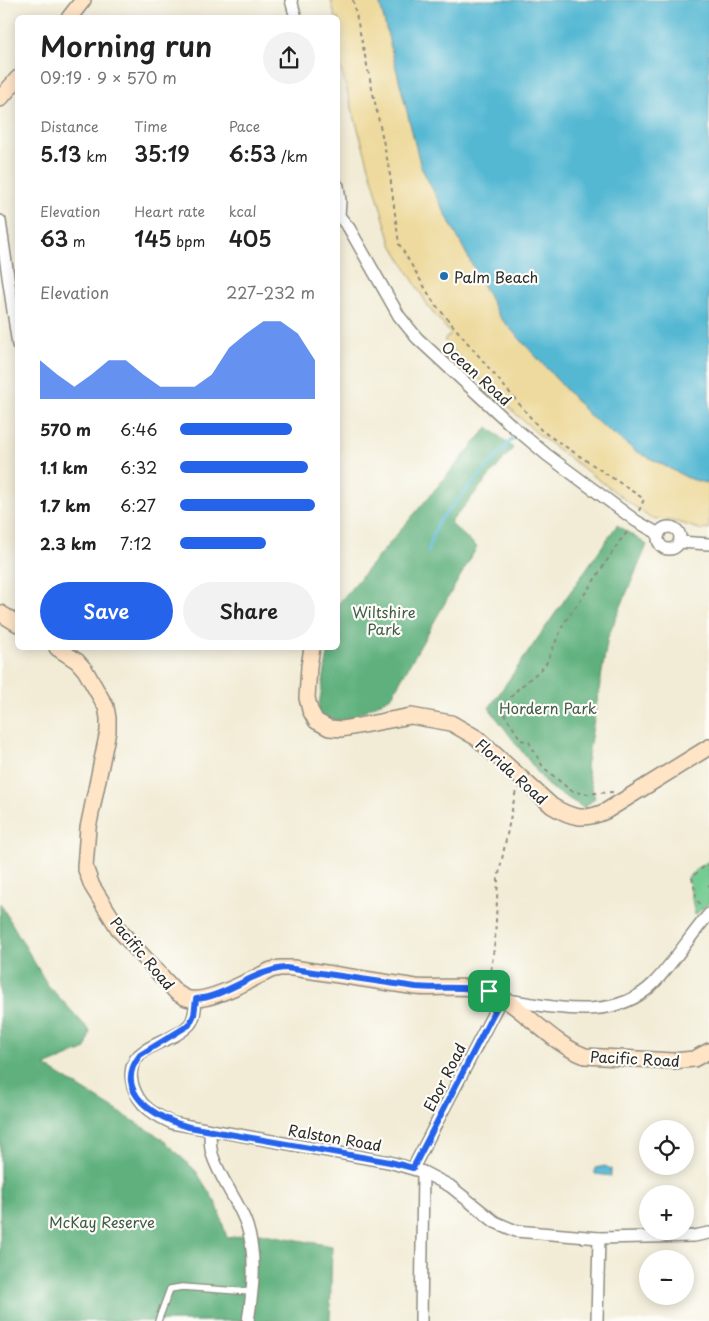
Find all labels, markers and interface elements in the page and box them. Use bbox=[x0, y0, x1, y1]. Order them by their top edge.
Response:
text: Morning run bbox=[40, 24, 212, 67]
button: share bbox=[263, 32, 315, 84]
text: 09:19 · 9 × 570 m bbox=[40, 65, 177, 89]
text: Distance bbox=[40, 116, 99, 137]
text: Time bbox=[134, 116, 167, 137]
text: Pace bbox=[229, 116, 260, 137]
text: 5.13 bbox=[40, 137, 82, 169]
text: 35:19 bbox=[134, 137, 190, 169]
text: 6:53 bbox=[229, 137, 276, 169]
text: km bbox=[82, 146, 107, 167]
text: /km bbox=[276, 146, 308, 167]
text: Elevation bbox=[40, 201, 100, 222]
text: Heart rate bbox=[134, 201, 205, 222]
text: kcal bbox=[229, 201, 257, 222]
text: 63 bbox=[40, 222, 68, 254]
text: 145 bbox=[134, 222, 172, 254]
text: 405 bbox=[229, 222, 272, 254]
text: m bbox=[68, 231, 86, 252]
text: bpm bbox=[172, 231, 205, 252]
place label: Palm Beach bbox=[454, 265, 538, 288]
marker: Palm Beach bbox=[438, 270, 450, 282]
text: Elevation bbox=[40, 280, 109, 304]
text: 227–232 m bbox=[226, 280, 315, 304]
street label: Ocean Road bbox=[437, 335, 517, 411]
text: 570 m bbox=[40, 417, 91, 441]
text: 6:46 bbox=[120, 417, 158, 441]
text: 1.1 km bbox=[40, 455, 88, 479]
text: 6:32 bbox=[120, 455, 157, 479]
text: 1.7 km bbox=[40, 493, 91, 517]
text: 6:27 bbox=[120, 493, 156, 517]
text: 2.3 km bbox=[40, 531, 96, 555]
text: 7:12 bbox=[120, 531, 152, 555]
button: Save bbox=[40, 582, 173, 640]
button: Share bbox=[183, 582, 315, 640]
park label: Wiltshire Park bbox=[352, 600, 416, 640]
park label: Hordern Park bbox=[499, 696, 597, 719]
street label: Florida Road bbox=[471, 732, 553, 810]
street label: Pacific Road bbox=[105, 911, 181, 995]
pin bbox=[468, 970, 510, 1012]
icon: arrive bbox=[475, 977, 503, 1005]
street label: Ebor Road bbox=[417, 1039, 471, 1115]
street label: Pacific Road bbox=[590, 1044, 680, 1072]
street label: Ralston Road bbox=[286, 1117, 384, 1157]
map controls bbox=[639, 1120, 694, 1305]
button: locate bbox=[639, 1120, 694, 1175]
button: + bbox=[639, 1185, 694, 1240]
park label: McKay Reserve bbox=[49, 1210, 155, 1233]
button: − bbox=[639, 1250, 694, 1305]

